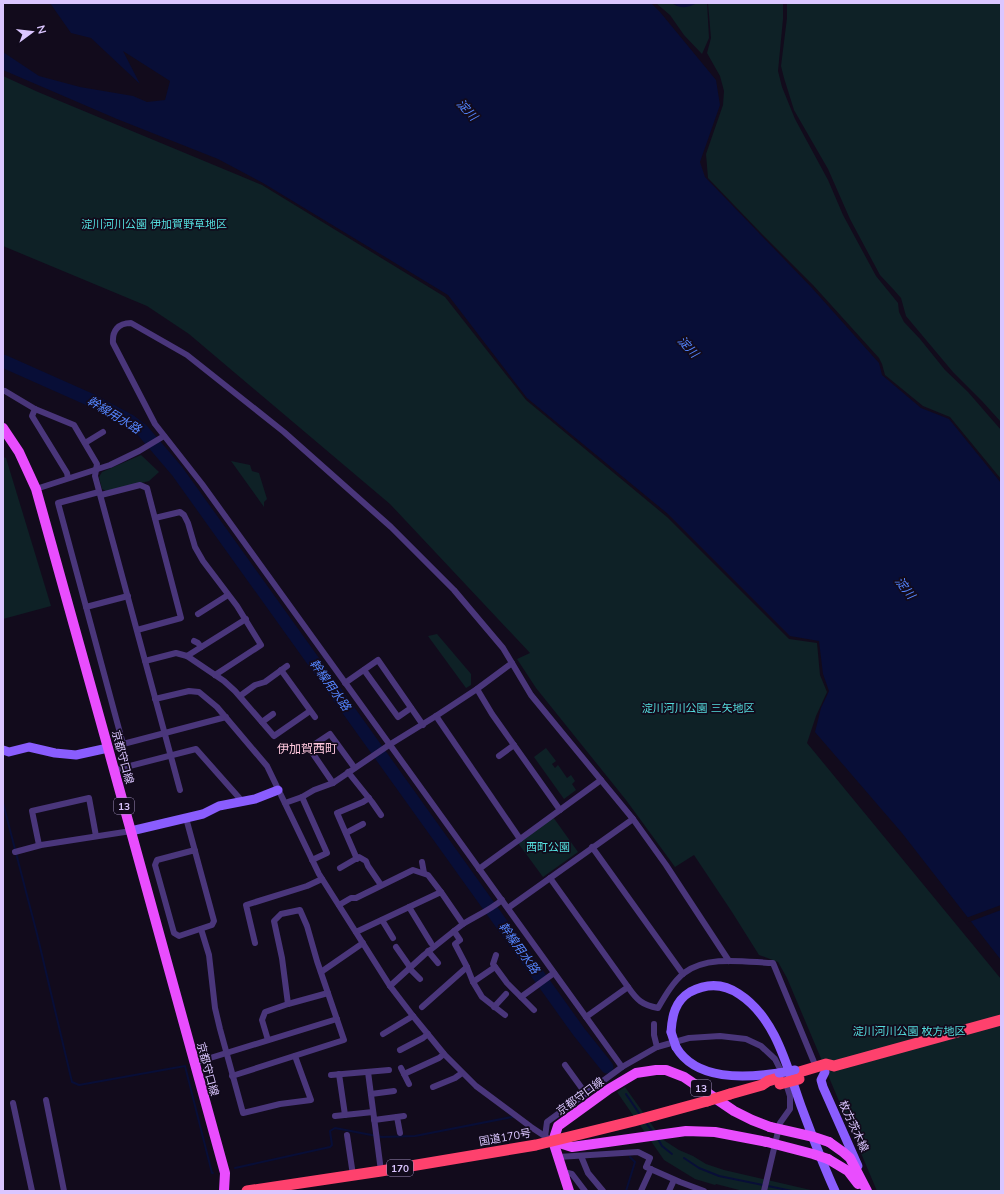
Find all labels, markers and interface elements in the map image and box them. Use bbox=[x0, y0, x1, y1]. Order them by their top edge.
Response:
north arrow bbox=[12, 12, 52, 52]
text: N bbox=[34, 24, 49, 35]
water label: 淀川 bbox=[454, 96, 482, 125]
park label: 淀川河川公園 伊加賀野草地区 bbox=[81, 217, 227, 231]
water label: 淀川 bbox=[675, 333, 703, 362]
water label: 幹線用水路 bbox=[85, 393, 145, 437]
water label: 淀川 bbox=[892, 574, 920, 603]
water label: 幹線用水路 bbox=[307, 656, 355, 714]
park label: 淀川河川公園 三矢地区 bbox=[642, 701, 754, 715]
street label: 京都守口線 bbox=[109, 729, 137, 785]
district label: 伊加賀西町 bbox=[277, 741, 337, 756]
road number: 13 bbox=[114, 798, 134, 814]
park label: 西町公園 bbox=[526, 840, 570, 854]
water label: 幹線用水路 bbox=[496, 919, 544, 977]
park label: 淀川河川公園 枚方地区 bbox=[853, 1024, 965, 1038]
street label: 京都守口線 bbox=[194, 1041, 222, 1097]
street label: 京都守口線 bbox=[554, 1074, 606, 1118]
road number: 13 bbox=[691, 1080, 711, 1096]
street label: 枚方茨木線 bbox=[836, 1098, 872, 1154]
street label: 国道170号 bbox=[478, 1126, 532, 1148]
road number: 170 bbox=[387, 1160, 413, 1176]

